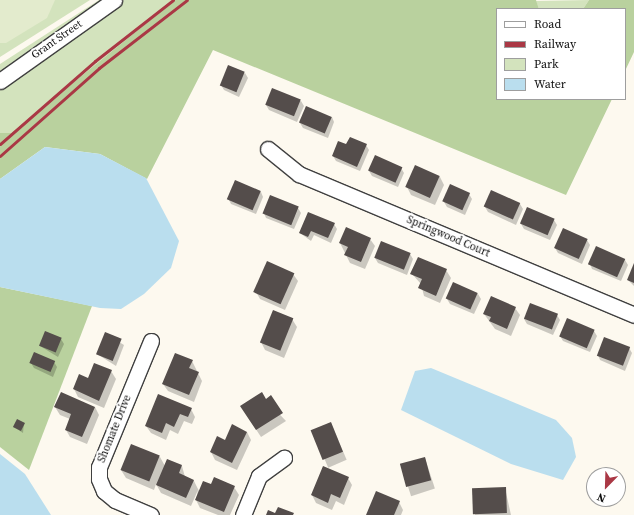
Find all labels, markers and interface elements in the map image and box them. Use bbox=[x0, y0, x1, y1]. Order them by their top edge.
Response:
legend bbox=[496, 8, 626, 100]
text: Road bbox=[534, 16, 561, 32]
street label: Grant Street bbox=[29, 18, 85, 62]
text: Railway bbox=[534, 36, 576, 52]
text: Park bbox=[534, 56, 559, 72]
text: Water bbox=[534, 76, 566, 92]
street label: Springwood Court bbox=[404, 214, 492, 260]
street label: Shomate Drive bbox=[95, 393, 135, 465]
north arrow bbox=[586, 467, 626, 507]
text: N bbox=[595, 489, 608, 506]

